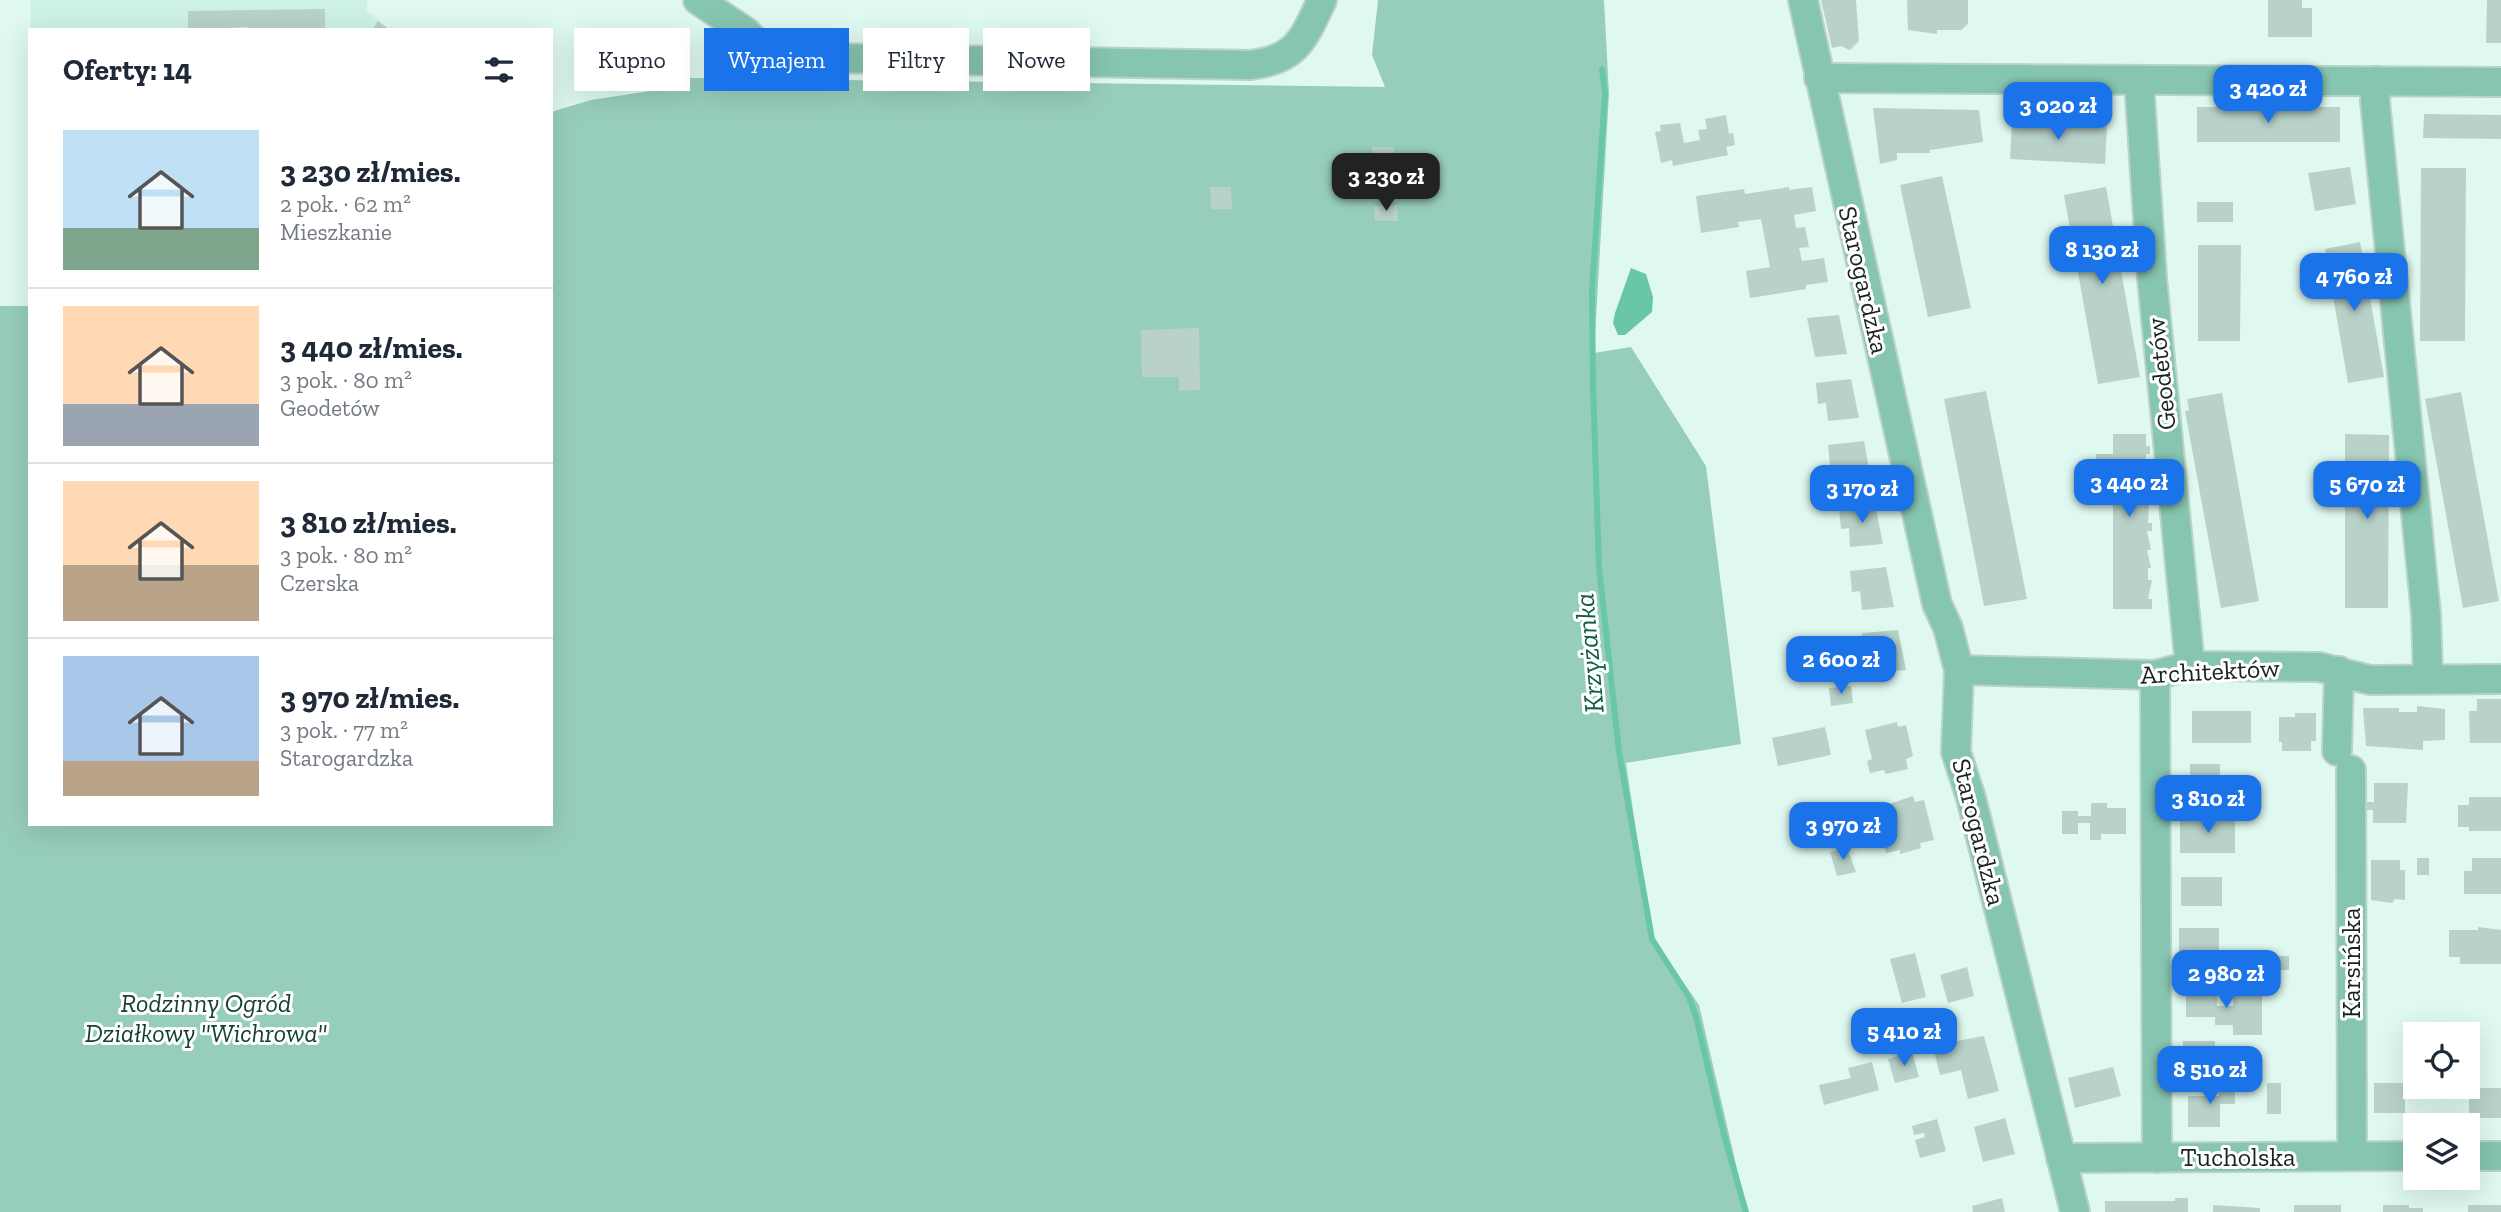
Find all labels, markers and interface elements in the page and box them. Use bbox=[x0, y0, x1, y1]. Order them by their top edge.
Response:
chip: Kupno bbox=[574, 28, 690, 91]
chip: Wynajem bbox=[704, 28, 849, 91]
chip: Filtry bbox=[863, 28, 969, 91]
chip: Nowe bbox=[983, 28, 1090, 91]
icon: filters bbox=[480, 51, 518, 89]
text: Oferty: 14 bbox=[63, 52, 192, 88]
pin: 3 420 zł bbox=[2196, 66, 2340, 125]
text: 3 420 zł bbox=[2229, 74, 2307, 102]
pin: 3 020 zł bbox=[1986, 82, 2130, 142]
text: 3 020 zł bbox=[2019, 91, 2097, 119]
text: 3 230 zł/mies. bbox=[280, 154, 460, 190]
pin: 3 230 zł bbox=[1314, 154, 1458, 213]
icon: home bbox=[119, 158, 203, 242]
text: 3 230 zł bbox=[1348, 162, 1424, 190]
text: 2 pok. · 62 m² bbox=[280, 190, 411, 218]
street label: Starogardzka bbox=[1831, 203, 1897, 357]
text: Mieszkanie bbox=[280, 218, 392, 246]
pin: 8 130 zł bbox=[2030, 226, 2174, 286]
text: 8 130 zł bbox=[2065, 235, 2139, 263]
pin: 4 760 zł bbox=[2282, 254, 2426, 313]
text: 4 760 zł bbox=[2316, 262, 2392, 290]
street label: Geodetów bbox=[2139, 316, 2183, 432]
text: 3 440 zł/mies. bbox=[280, 330, 463, 366]
icon: home bbox=[119, 334, 203, 418]
text: 3 pok. · 80 m² bbox=[280, 366, 412, 394]
text: Geodetów bbox=[280, 394, 380, 422]
pin: 3 440 zł bbox=[2057, 460, 2201, 519]
pin: 5 670 zł bbox=[2295, 462, 2439, 521]
pin: 3 170 zł bbox=[1790, 466, 1934, 525]
text: 3 440 zł bbox=[2090, 468, 2168, 496]
text: 5 670 zł bbox=[2329, 470, 2405, 498]
text: 3 170 zł bbox=[1826, 474, 1898, 502]
text: 3 810 zł/mies. bbox=[280, 505, 457, 541]
icon: home bbox=[119, 509, 203, 593]
text: 3 pok. · 80 m² bbox=[280, 541, 412, 569]
text: Czerska bbox=[280, 569, 359, 597]
water label: Krzyżanka bbox=[1567, 592, 1611, 714]
pin: 2 600 zł bbox=[1769, 636, 1913, 696]
text: 2 600 zł bbox=[1802, 645, 1880, 673]
street label: Architektów bbox=[2139, 651, 2281, 691]
text: 3 970 zł/mies. bbox=[280, 680, 459, 716]
icon: home bbox=[119, 684, 203, 768]
text: 3 pok. · 77 m² bbox=[280, 716, 408, 744]
text: Starogardzka bbox=[280, 744, 413, 772]
street label: Starogardzka bbox=[1945, 755, 2013, 909]
pin: 3 810 zł bbox=[2136, 776, 2280, 835]
text: 3 810 zł bbox=[2171, 784, 2245, 812]
pin: 3 970 zł bbox=[1771, 802, 1915, 862]
text: 3 970 zł bbox=[1805, 811, 1881, 839]
street label: Karsińska bbox=[2335, 907, 2367, 1019]
pin: 2 980 zł bbox=[2154, 950, 2298, 1010]
text: 2 980 zł bbox=[2188, 959, 2264, 987]
park label: Rodzinny Ogród Działkowy "Wichrowa" bbox=[85, 987, 327, 1049]
pin: 5 410 zł bbox=[1832, 1009, 1976, 1068]
text: 5 410 zł bbox=[1867, 1017, 1941, 1045]
map controls bbox=[2403, 1022, 2480, 1190]
button: locate bbox=[2403, 1022, 2480, 1099]
pin: 8 510 zł bbox=[2138, 1046, 2282, 1106]
text: 8 510 zł bbox=[2173, 1055, 2247, 1083]
button: layers bbox=[2403, 1113, 2480, 1190]
street label: Tucholska bbox=[2181, 1141, 2296, 1173]

